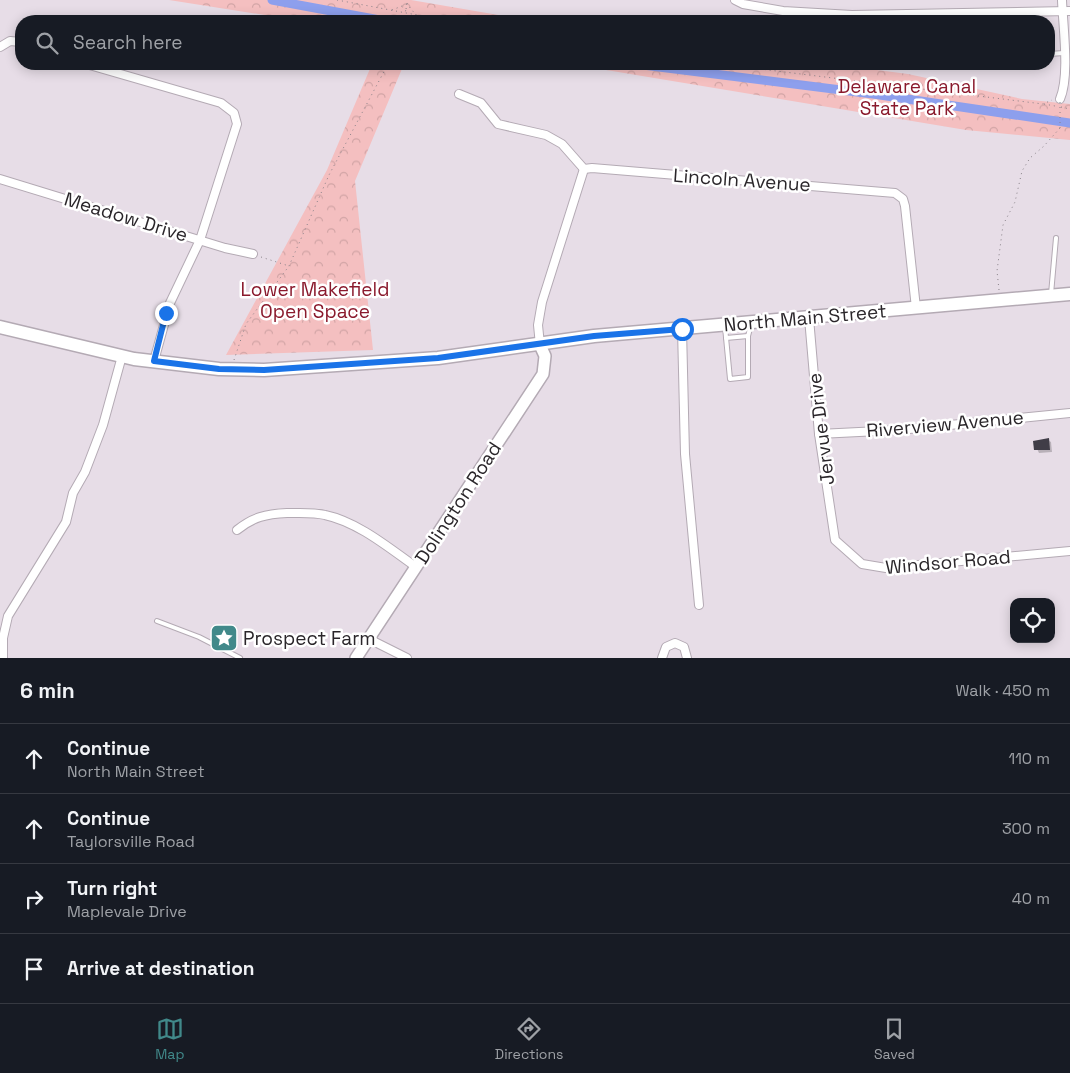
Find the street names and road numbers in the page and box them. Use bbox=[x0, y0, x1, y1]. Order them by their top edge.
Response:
street label: Lincoln Avenue bbox=[672, 163, 812, 197]
street label: Meadow Drive bbox=[61, 186, 191, 248]
street label: North Main Street bbox=[723, 298, 887, 338]
street label: Jervue Drive bbox=[802, 372, 840, 486]
street label: Riverview Avenue bbox=[865, 405, 1025, 443]
street label: Dolington Road bbox=[409, 437, 507, 569]
street label: Windsor Road bbox=[884, 544, 1012, 580]

